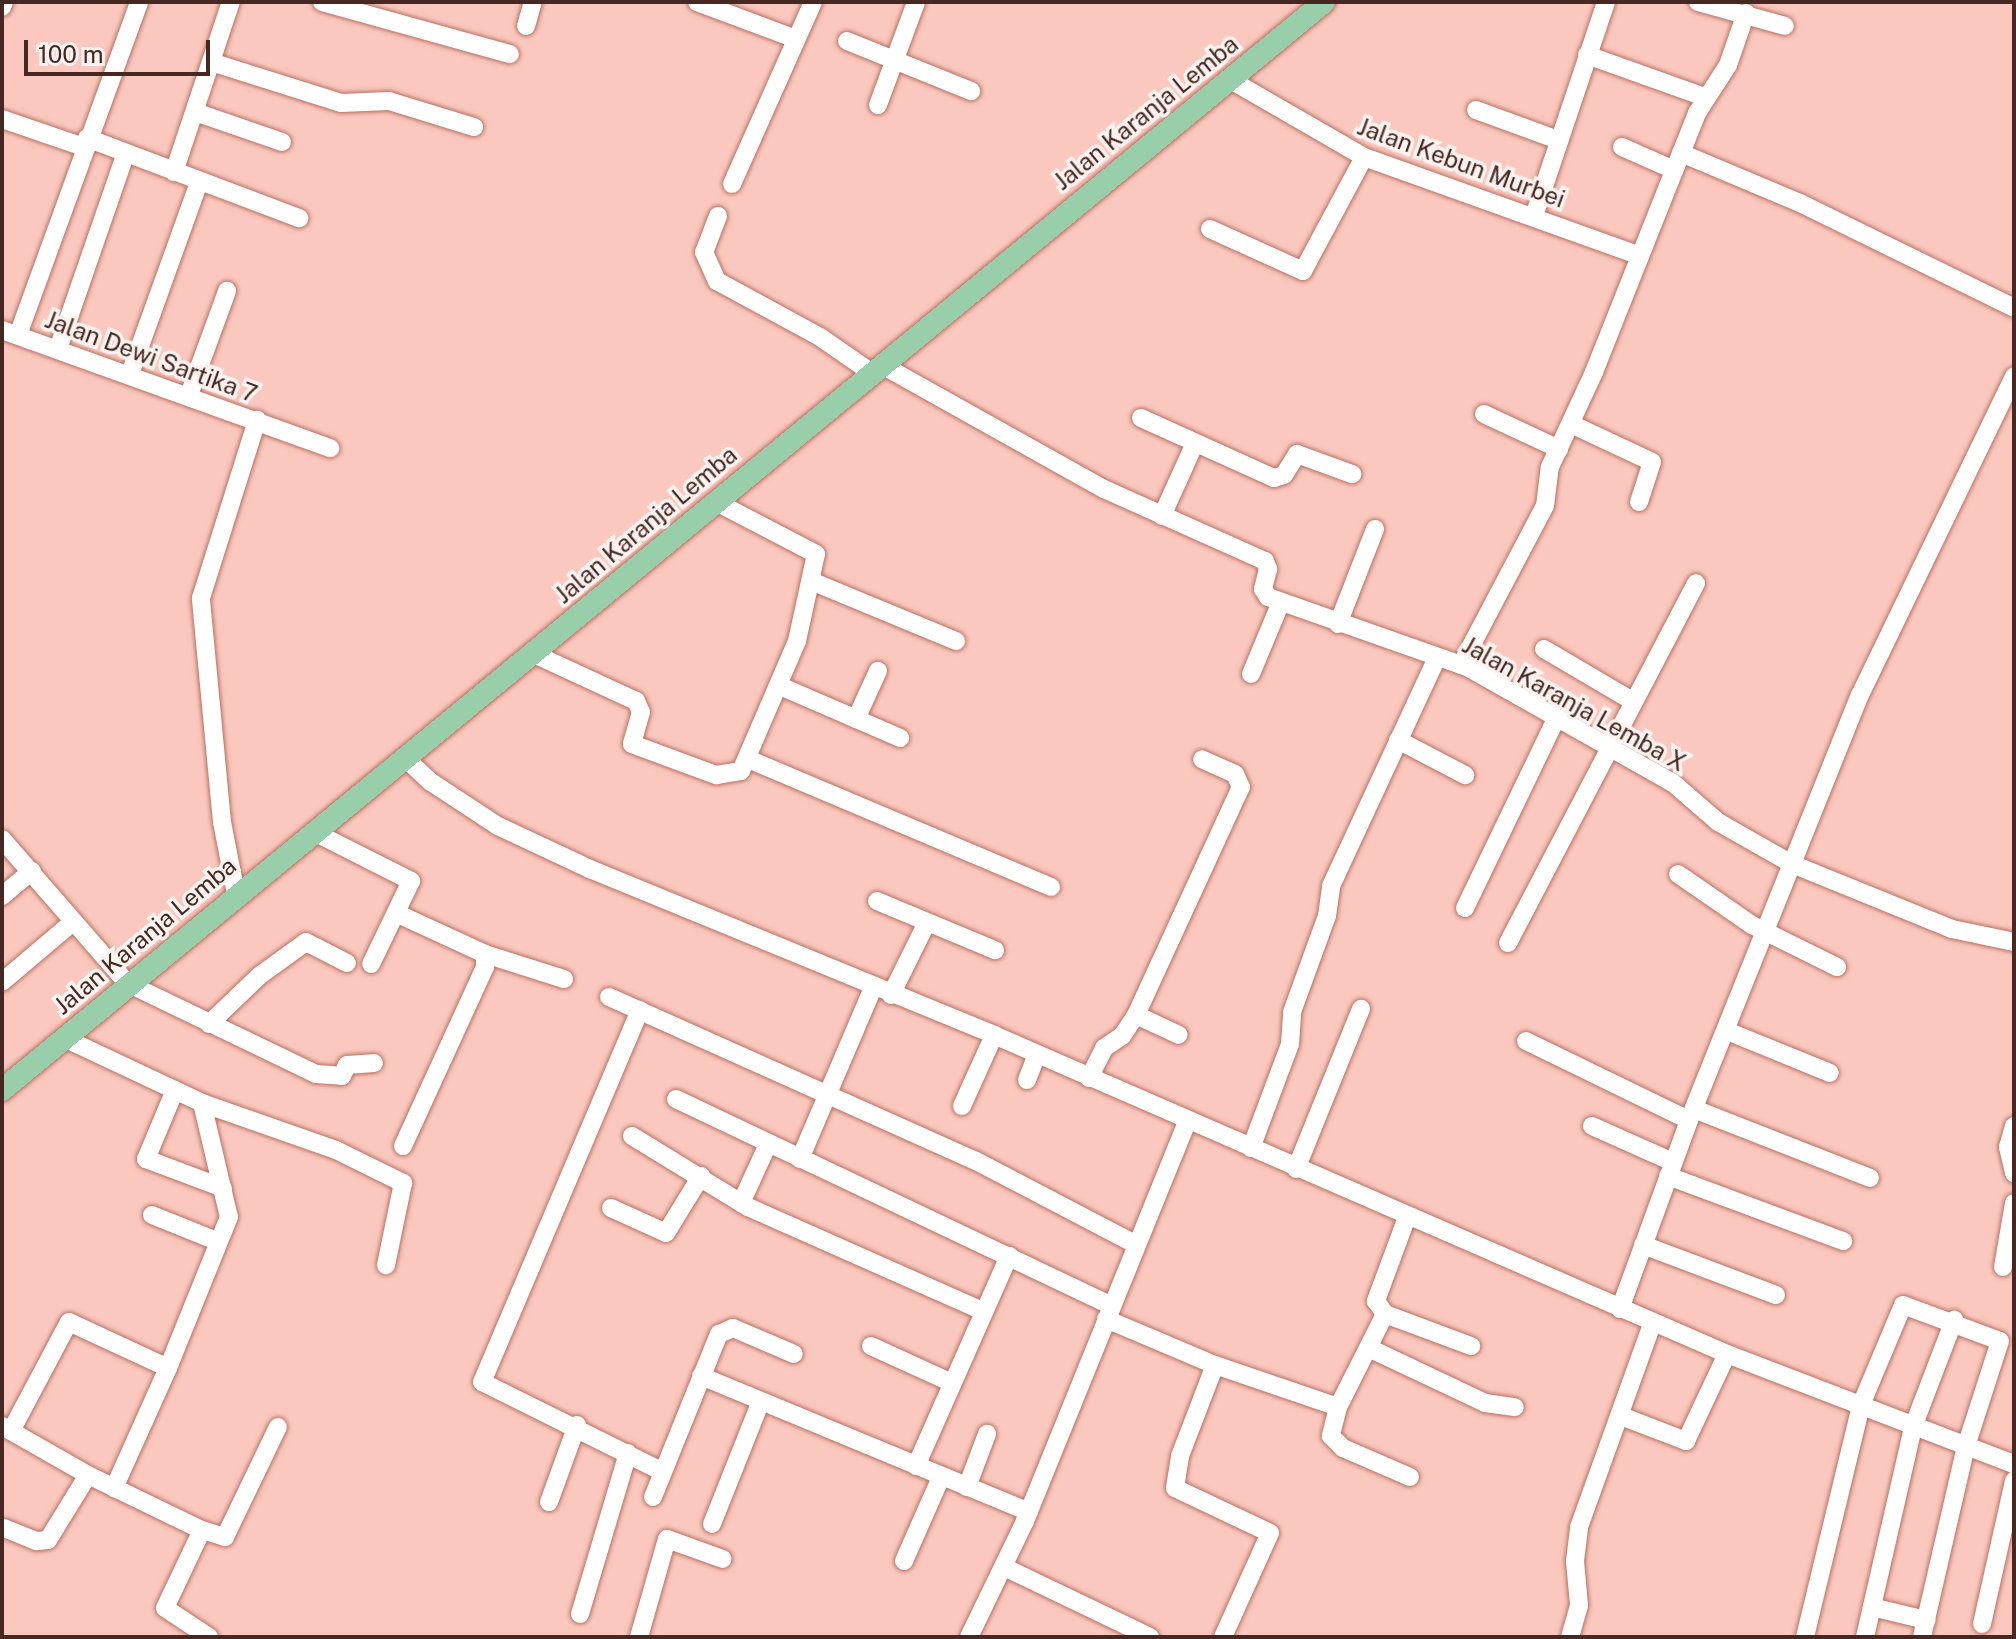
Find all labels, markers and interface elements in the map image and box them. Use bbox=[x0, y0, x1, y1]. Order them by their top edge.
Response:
scale bar bbox=[28, 24, 214, 74]
street label: Jalan Karanja Lemba bbox=[1048, 30, 1244, 196]
text: 100 m bbox=[38, 40, 104, 68]
street label: Jalan Kebun Murbei bbox=[1353, 112, 1569, 214]
street label: Jalan Dewi Sartika 7 bbox=[41, 305, 261, 409]
street label: Jalan Karanja Lemba bbox=[549, 440, 743, 610]
street label: Jalan Karanja Lemba X bbox=[1457, 631, 1691, 777]
street label: Jalan Karanja Lemba bbox=[48, 851, 242, 1021]

